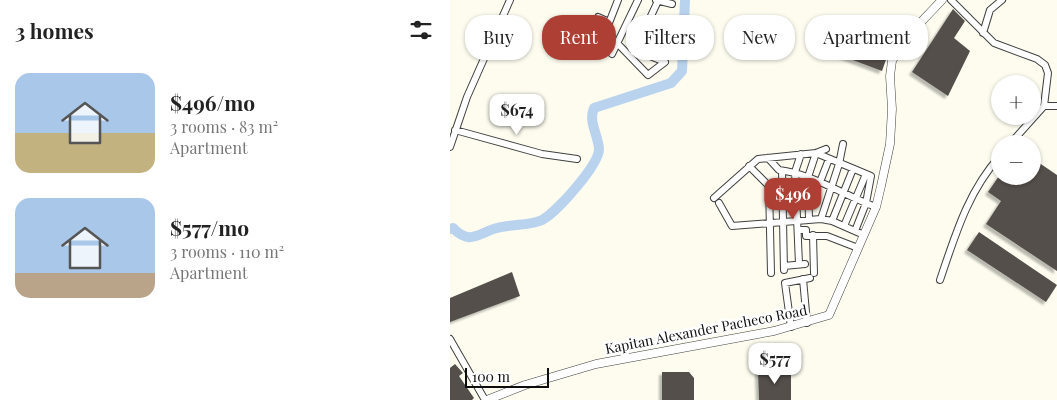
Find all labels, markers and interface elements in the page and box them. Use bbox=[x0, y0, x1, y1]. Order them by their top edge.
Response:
chip: Buy bbox=[465, 15, 532, 60]
chip: Rent bbox=[542, 15, 616, 60]
chip: Filters bbox=[626, 15, 714, 60]
chip: New bbox=[724, 15, 795, 60]
chip: Apartment bbox=[805, 15, 928, 60]
text: 3 homes bbox=[15, 16, 94, 44]
icon: filters bbox=[407, 16, 435, 44]
map controls bbox=[991, 75, 1041, 185]
button: + bbox=[991, 75, 1041, 125]
text: $496/mo bbox=[170, 88, 255, 116]
icon: home bbox=[55, 93, 115, 153]
pin: $674 bbox=[487, 94, 547, 136]
text: $674 bbox=[500, 99, 534, 120]
text: 3 rooms · 83 m² bbox=[170, 116, 278, 137]
button: − bbox=[991, 135, 1041, 185]
text: Apartment bbox=[170, 137, 248, 158]
pin: $496 bbox=[763, 178, 823, 220]
text: $496 bbox=[775, 183, 811, 204]
text: $577/mo bbox=[170, 213, 249, 241]
icon: home bbox=[55, 218, 115, 278]
text: 3 rooms · 110 m² bbox=[170, 241, 284, 262]
text: Apartment bbox=[170, 262, 248, 283]
street label: Kapitan Alexander Pacheco Road bbox=[603, 300, 809, 358]
pin: $577 bbox=[745, 342, 805, 385]
text: $577 bbox=[759, 348, 791, 369]
scale bar bbox=[465, 365, 549, 388]
text: 100 m bbox=[472, 367, 510, 386]

